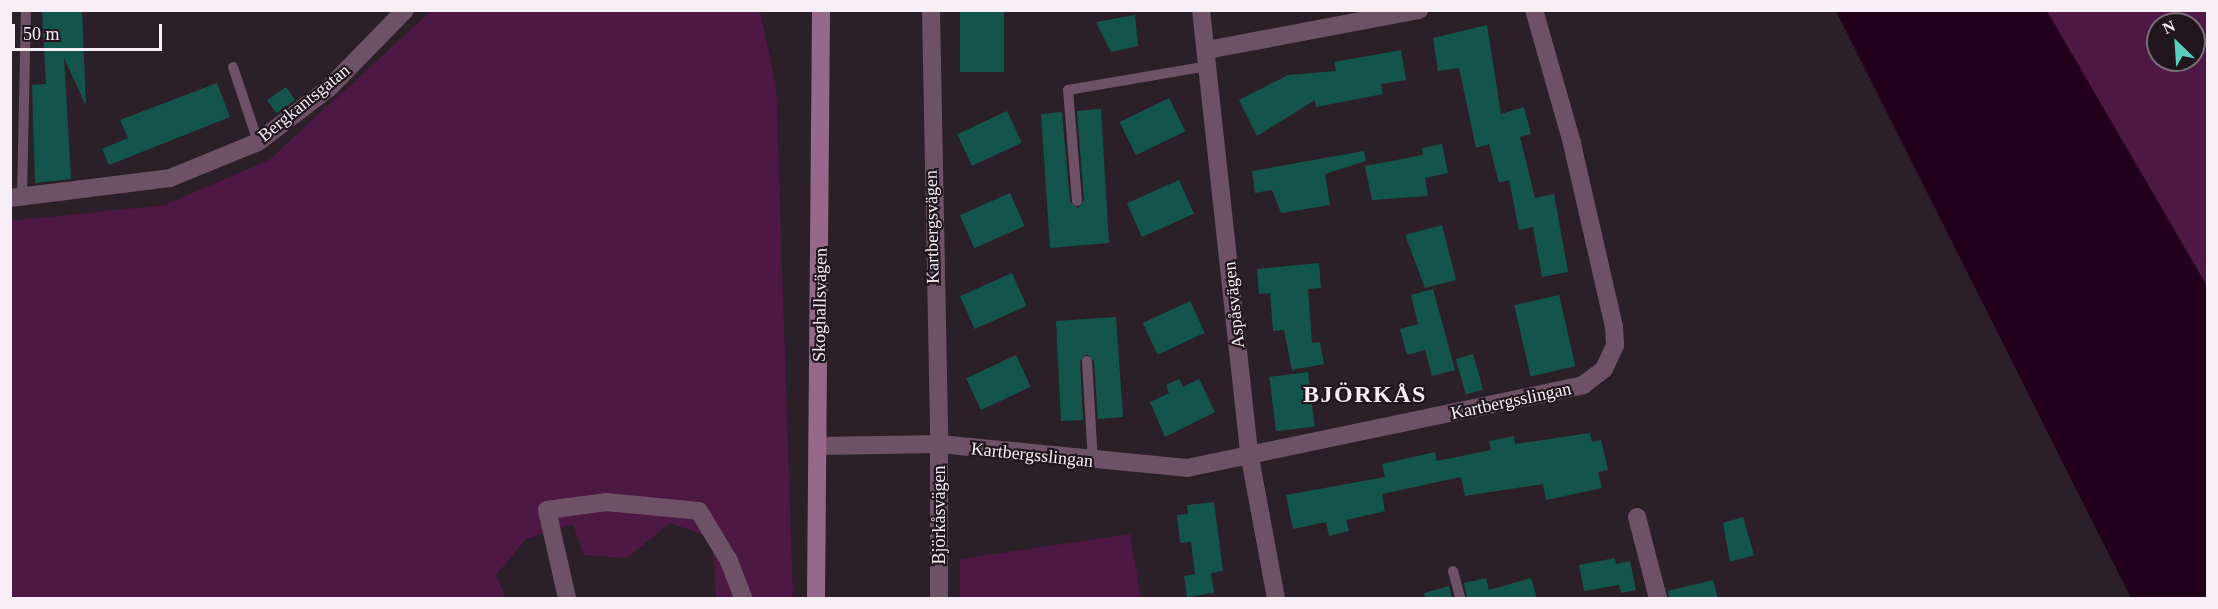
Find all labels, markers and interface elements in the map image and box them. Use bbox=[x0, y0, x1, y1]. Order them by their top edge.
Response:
scale bar bbox=[15, 12, 165, 50]
north arrow bbox=[2146, 12, 2206, 72]
text: N bbox=[2160, 17, 2178, 37]
text: 50 m bbox=[23, 24, 60, 44]
street label: Bergkantsgatan bbox=[254, 59, 354, 147]
street label: Kartbergsvägen bbox=[920, 170, 944, 284]
street label: Skoghallsvägen bbox=[808, 248, 832, 362]
street label: Aspåsvägen bbox=[1219, 261, 1249, 349]
street label: Kartbergsslingan bbox=[1449, 378, 1573, 424]
district label: BJÖRKÅS bbox=[1303, 381, 1427, 409]
street label: Kartbergsslingan bbox=[970, 438, 1094, 472]
street label: Björkåsvägen bbox=[928, 466, 950, 564]

